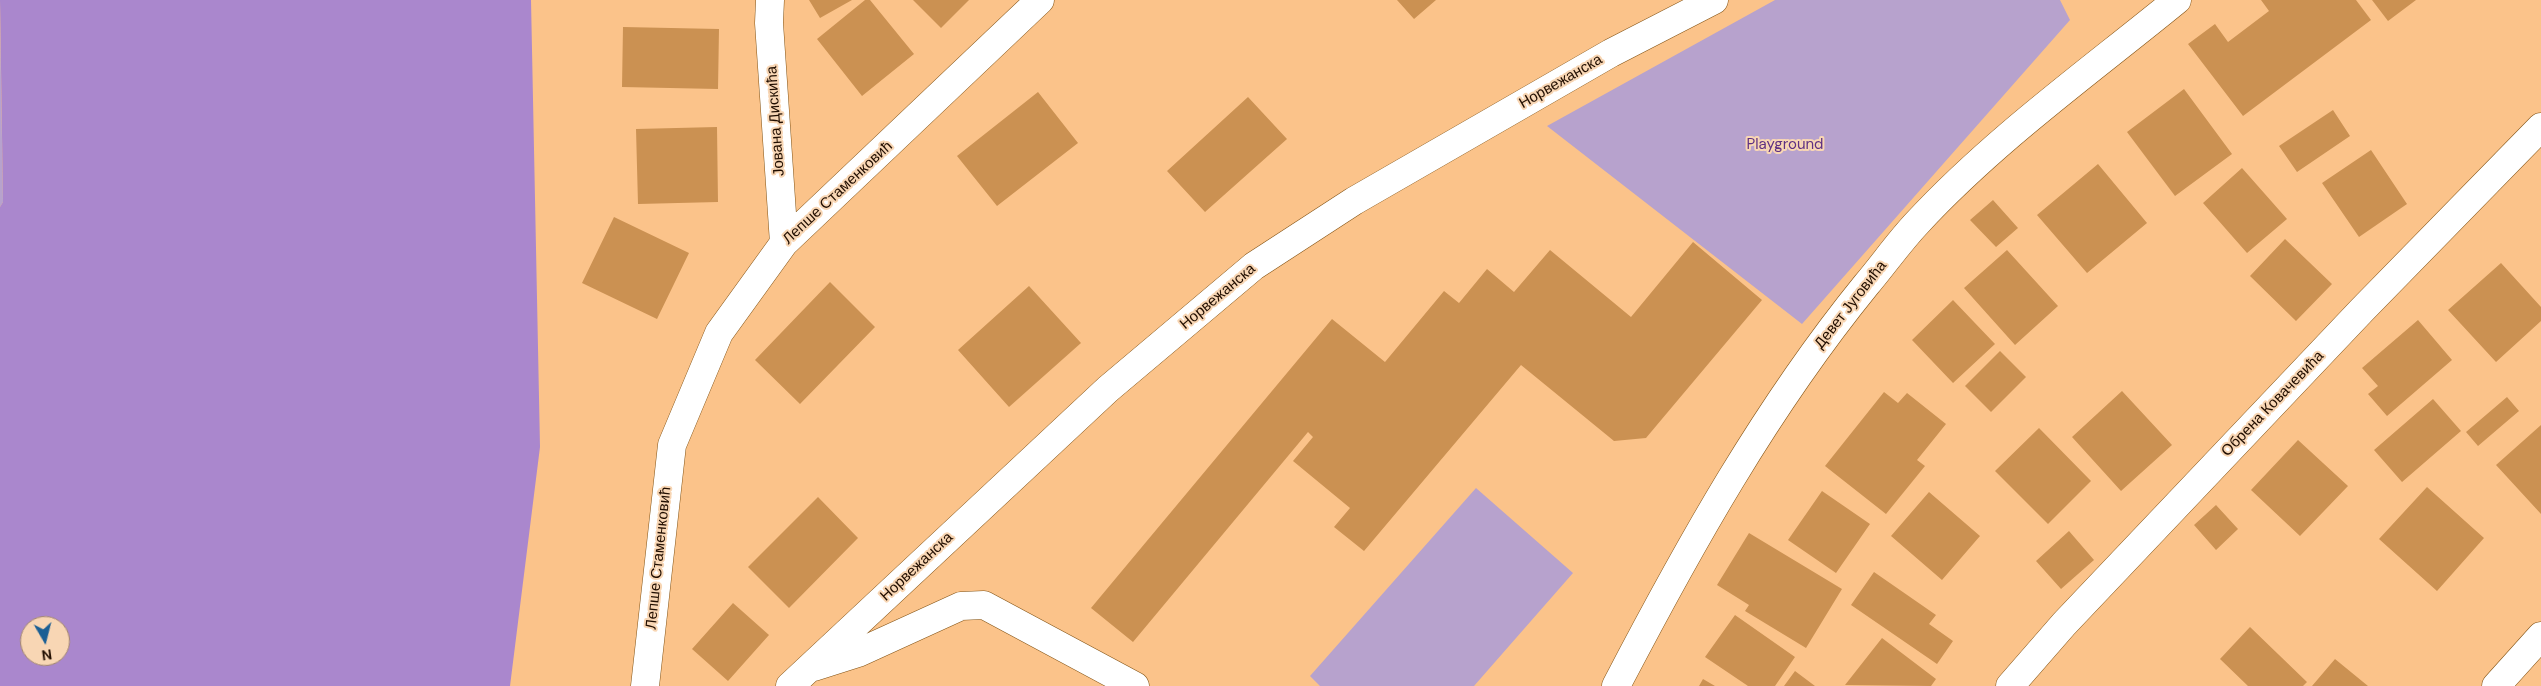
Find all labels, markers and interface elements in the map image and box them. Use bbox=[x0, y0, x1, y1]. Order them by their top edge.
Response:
street label: Норвежанска bbox=[1516, 51, 1606, 113]
street label: Јована Дискића bbox=[763, 65, 789, 177]
park label: Playground bbox=[1747, 136, 1823, 154]
street label: Лепше Стаменковић bbox=[779, 138, 897, 248]
street label: Девет Југовића bbox=[1811, 257, 1891, 353]
street label: Норвежанска bbox=[1177, 260, 1259, 334]
street label: Обрена Ковачевића bbox=[2218, 348, 2328, 460]
street label: Лепше Стаменковић bbox=[643, 486, 675, 630]
street label: Норвежанска bbox=[877, 529, 957, 605]
north arrow bbox=[20, 616, 70, 666]
text: N bbox=[41, 645, 53, 664]

